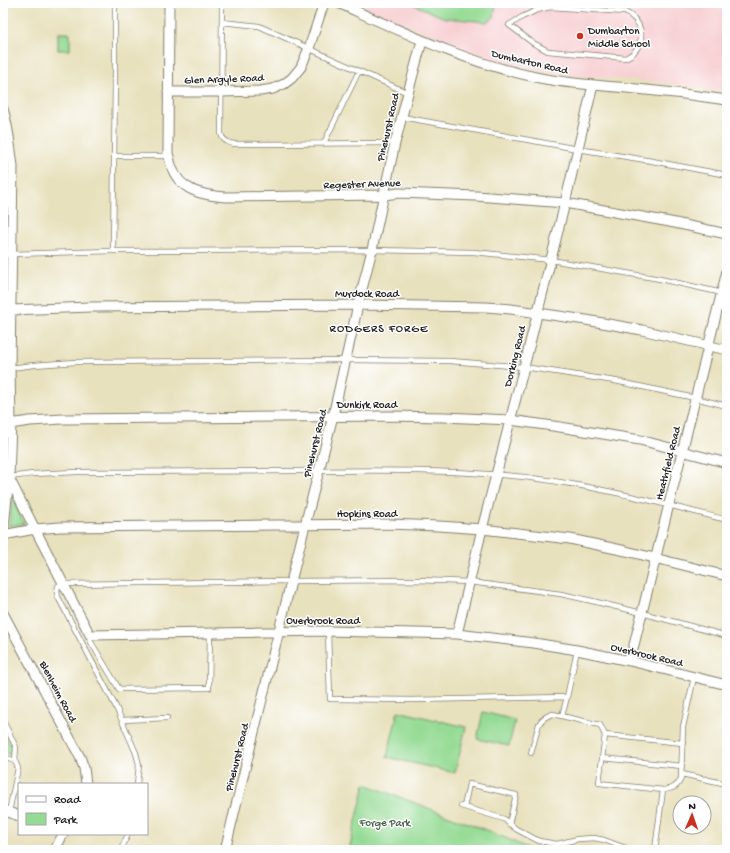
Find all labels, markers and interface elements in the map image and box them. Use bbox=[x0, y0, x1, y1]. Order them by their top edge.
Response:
place label: Dumbarton Middle School bbox=[587, 26, 651, 51]
marker: Dumbarton Middle School bbox=[575, 31, 585, 41]
street label: Dumbarton Road bbox=[489, 48, 570, 78]
street label: Glen Argyle Road bbox=[184, 73, 266, 87]
street label: Pinehurst Road bbox=[375, 91, 403, 164]
street label: Regester Avenue bbox=[323, 178, 401, 192]
street label: Murdock Road bbox=[335, 289, 401, 301]
district label: RODGERS FORGE bbox=[330, 323, 428, 337]
street label: Dorking Road bbox=[502, 323, 530, 389]
street label: Dunkirk Road bbox=[336, 400, 399, 412]
street label: Pinehurst Road bbox=[301, 407, 331, 480]
street label: Heathfield Road bbox=[653, 424, 684, 502]
street label: Hopkins Road bbox=[337, 509, 399, 521]
street label: Overbrook Road bbox=[286, 616, 361, 628]
street label: Overbrook Road bbox=[609, 642, 685, 670]
street label: Blenheim Road bbox=[36, 659, 79, 726]
street label: Pinehurst Road bbox=[223, 721, 253, 794]
legend bbox=[18, 783, 148, 835]
text: Road bbox=[54, 794, 81, 808]
north arrow bbox=[672, 795, 712, 835]
text: N bbox=[688, 801, 696, 813]
text: Park bbox=[53, 814, 79, 828]
park label: Forge Park bbox=[359, 818, 411, 830]

